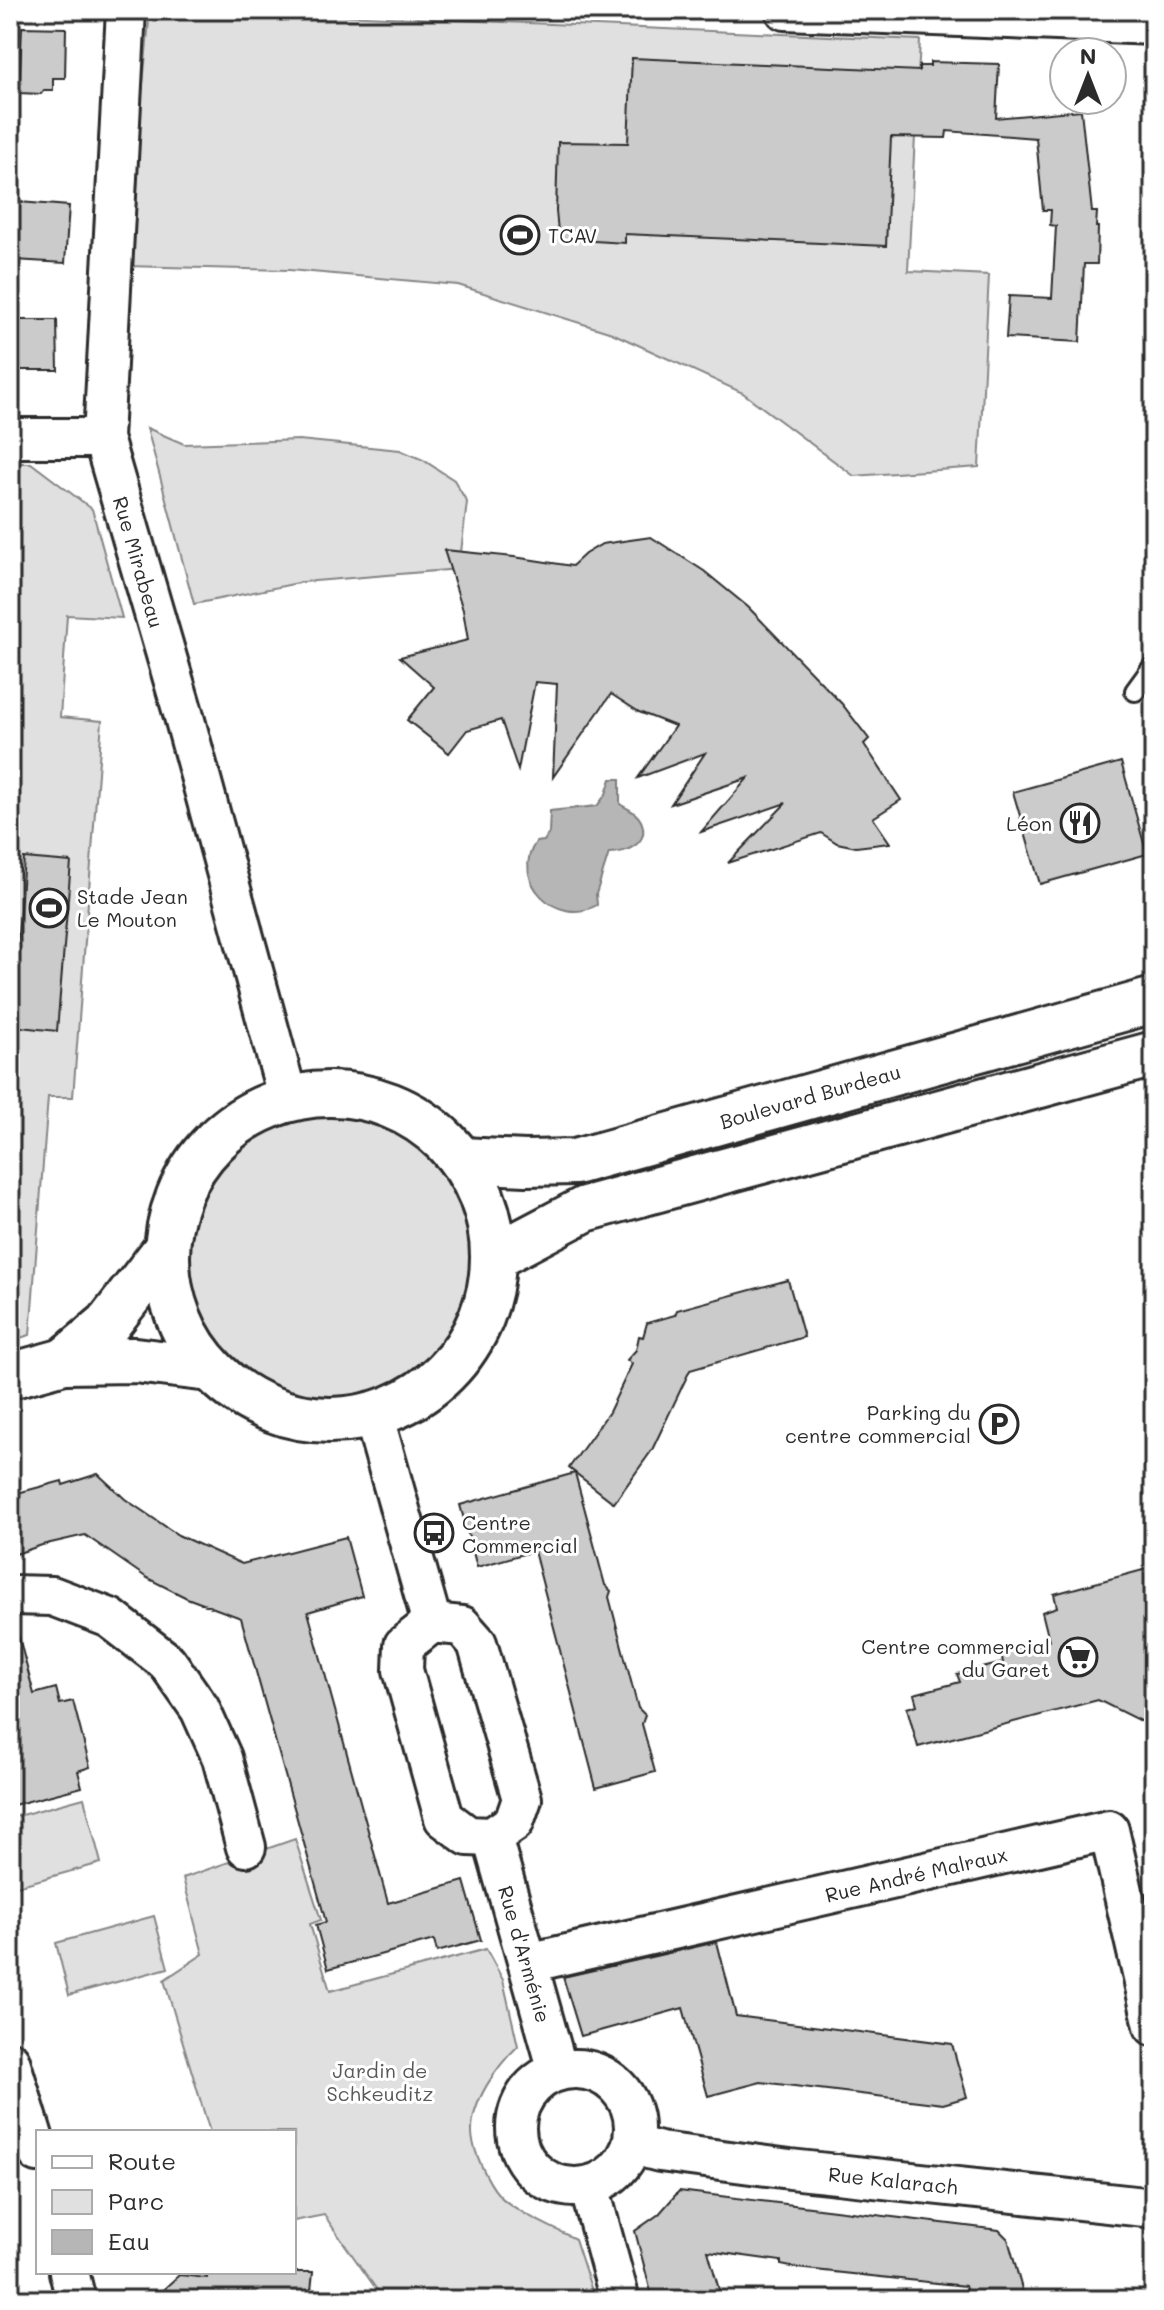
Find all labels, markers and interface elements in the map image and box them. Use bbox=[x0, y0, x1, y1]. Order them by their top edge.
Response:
north arrow bbox=[1048, 36, 1128, 116]
text: N bbox=[1080, 41, 1096, 70]
sports icon: TCAV bbox=[499, 214, 541, 256]
place label: TCAV bbox=[548, 222, 597, 248]
street label: Rue Mirabeau bbox=[108, 493, 170, 631]
restaurant icon: Léon bbox=[1059, 802, 1101, 844]
place label: Léon bbox=[1006, 810, 1052, 836]
place label: Stade Jean Le Mouton bbox=[77, 883, 188, 932]
sports icon: Stade Jean Le Mouton bbox=[28, 887, 70, 929]
street label: Boulevard Burdeau bbox=[717, 1058, 903, 1134]
place label: Parking du centre commercial bbox=[785, 1399, 971, 1448]
parking icon: Parking du centre commercial bbox=[978, 1403, 1020, 1445]
place label: Centre Commercial bbox=[462, 1509, 578, 1558]
bus stop icon: Centre Commercial bbox=[413, 1512, 455, 1554]
place label: Centre commercial du Garet bbox=[861, 1633, 1050, 1682]
supermarket icon: Centre commercial du Garet bbox=[1057, 1636, 1099, 1678]
street label: Rue André Malraux bbox=[822, 1840, 1010, 1908]
street label: Rue d'Arménie bbox=[493, 1882, 557, 2026]
park label: Jardin de Schkeuditz bbox=[327, 2057, 433, 2106]
legend bbox=[36, 2130, 296, 2274]
text: Route bbox=[108, 2145, 176, 2176]
street label: Rue Kalarach bbox=[827, 2160, 959, 2200]
text: Parc bbox=[108, 2185, 164, 2216]
text: Eau bbox=[108, 2225, 150, 2256]

